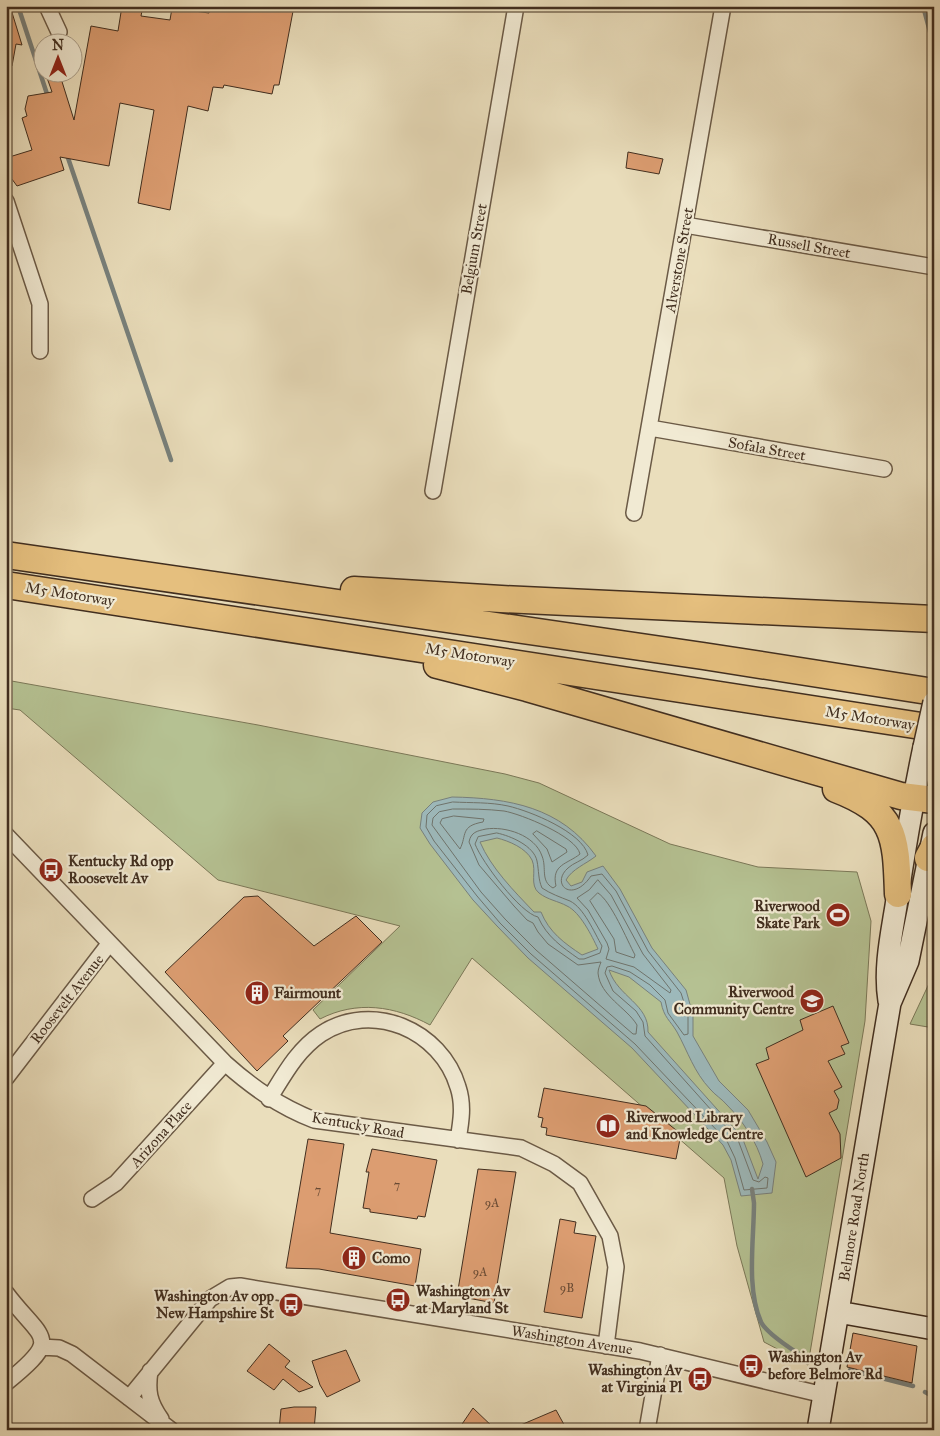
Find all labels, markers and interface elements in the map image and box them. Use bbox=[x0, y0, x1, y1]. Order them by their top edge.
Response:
north arrow bbox=[32, 32, 82, 82]
text: N bbox=[52, 37, 64, 54]
street label: Belgium Street bbox=[457, 201, 491, 296]
street label: Alverstone Street bbox=[661, 205, 697, 315]
street label: Russell Street bbox=[766, 230, 853, 262]
street label: Sofala Street bbox=[727, 433, 808, 465]
street label: M5 Motorway bbox=[24, 578, 117, 610]
street label: M5 Motorway bbox=[424, 639, 517, 671]
street label: M5 Motorway bbox=[824, 702, 917, 734]
place label: Kentucky Rd opp Roosevelt Av bbox=[68, 852, 174, 887]
bus stop icon: Kentucky Rd opp Roosevelt Av bbox=[38, 857, 64, 883]
place label: Riverwood Skate Park bbox=[754, 897, 821, 932]
sports icon: Riverwood Skate Park bbox=[825, 902, 851, 928]
street label: Roosevelt Avenue bbox=[27, 951, 107, 1047]
building icon: Fairmount bbox=[244, 980, 270, 1006]
place label: Riverwood Community Centre bbox=[674, 983, 795, 1019]
place label: Fairmount bbox=[274, 984, 342, 1002]
school or university icon: Riverwood Community Centre bbox=[799, 988, 825, 1014]
street label: Arizona Place bbox=[126, 1097, 196, 1172]
street label: Kentucky Road bbox=[310, 1108, 406, 1142]
place label: Riverwood Library and Knowledge Centre bbox=[626, 1108, 764, 1144]
library icon: Riverwood Library and Knowledge Centre bbox=[595, 1113, 621, 1139]
street label: Belmore Road North bbox=[835, 1151, 873, 1283]
house number: 7 bbox=[394, 1178, 400, 1192]
house number: 7 bbox=[315, 1183, 321, 1197]
house number: 9A bbox=[485, 1196, 499, 1210]
building icon: Como bbox=[341, 1245, 367, 1271]
place label: Como bbox=[372, 1249, 410, 1267]
house number: 9A bbox=[473, 1265, 487, 1279]
house number: 9B bbox=[560, 1281, 574, 1295]
place label: Washington Av at Maryland St bbox=[416, 1282, 511, 1318]
place label: Washington Av opp New Hampshire St bbox=[154, 1287, 275, 1323]
bus stop icon: Washington Av at Maryland St bbox=[385, 1287, 411, 1313]
bus stop icon: Washington Av opp New Hampshire St bbox=[278, 1292, 304, 1318]
street label: Washington Avenue bbox=[510, 1322, 634, 1358]
place label: Washington Av before Belmore Rd bbox=[767, 1348, 883, 1383]
bus stop icon: Washington Av before Belmore Rd bbox=[738, 1353, 764, 1379]
place label: Washington Av at Virginia Pl bbox=[588, 1361, 683, 1397]
bus stop icon: Washington Av at Virginia Pl bbox=[687, 1366, 713, 1392]

